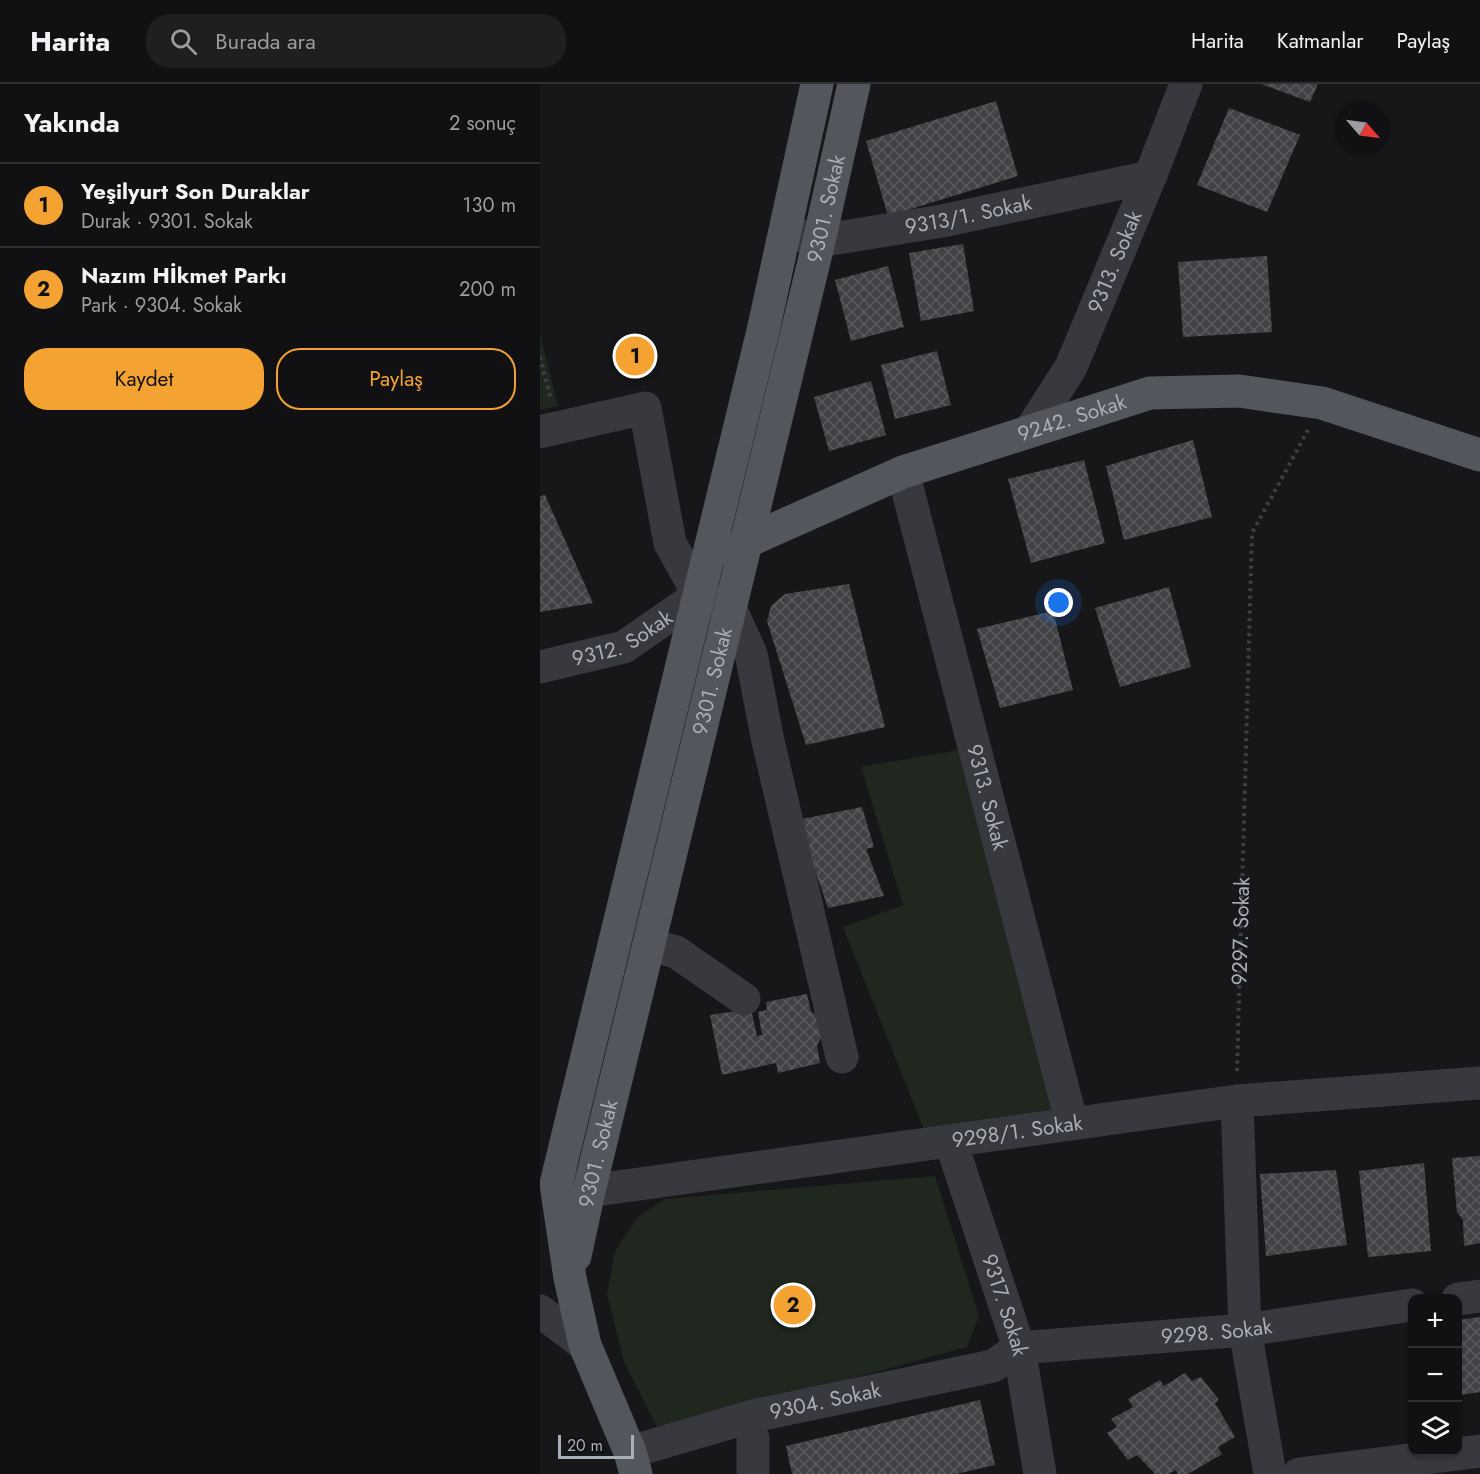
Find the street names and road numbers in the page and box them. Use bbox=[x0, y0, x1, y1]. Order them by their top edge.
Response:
street label: 9301. Sokak bbox=[799, 151, 853, 266]
street label: 9313/1. Sokak bbox=[903, 187, 1035, 242]
street label: 9313. Sokak bbox=[1080, 205, 1150, 318]
street label: 9242. Sokak bbox=[1014, 386, 1131, 449]
street label: 9312. Sokak bbox=[569, 602, 679, 674]
street label: 9301. Sokak bbox=[685, 624, 740, 738]
street label: 9313. Sokak bbox=[959, 741, 1016, 854]
street label: 9297. Sokak bbox=[1224, 876, 1257, 986]
street label: 9301. Sokak bbox=[571, 1096, 626, 1210]
street label: 9298/1. Sokak bbox=[950, 1107, 1085, 1155]
street label: 9317. Sokak bbox=[974, 1250, 1035, 1359]
street label: 9298. Sokak bbox=[1160, 1311, 1275, 1352]
street label: 9304. Sokak bbox=[767, 1375, 884, 1427]

